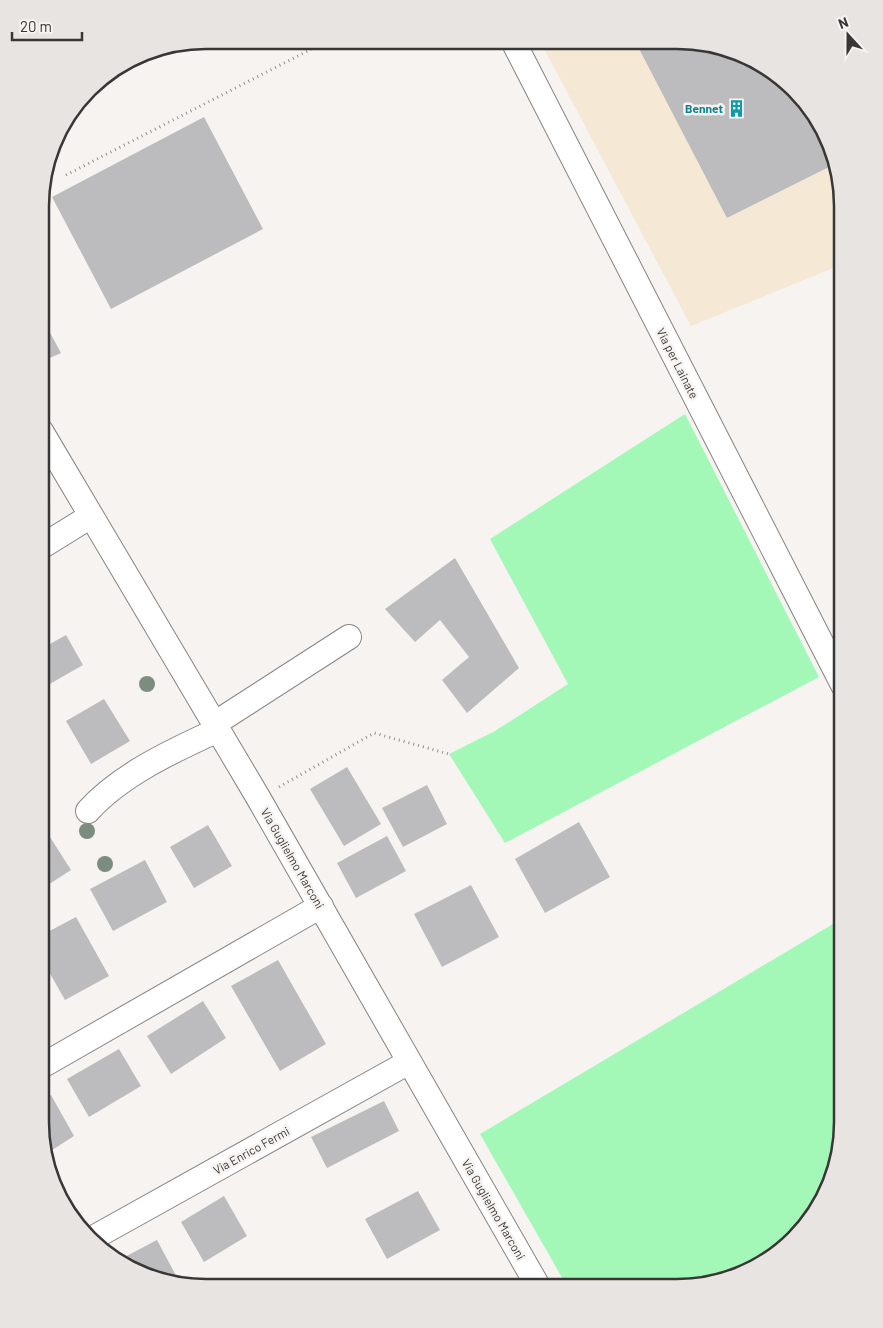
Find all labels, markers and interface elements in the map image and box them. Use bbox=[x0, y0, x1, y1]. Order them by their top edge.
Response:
scale bar bbox=[12, 10, 82, 42]
north arrow bbox=[823, 10, 873, 60]
text: N bbox=[836, 13, 851, 32]
text: 20 m bbox=[20, 17, 52, 35]
building icon: Bennet bbox=[727, 98, 747, 118]
place label: Bennet bbox=[685, 101, 723, 115]
street label: Via per Lainate bbox=[654, 325, 702, 401]
street label: Via Guglielmo Marconi bbox=[258, 805, 328, 911]
street label: Via Enrico Fermi bbox=[210, 1123, 292, 1177]
street label: Via Guglielmo Marconi bbox=[459, 1156, 529, 1262]

